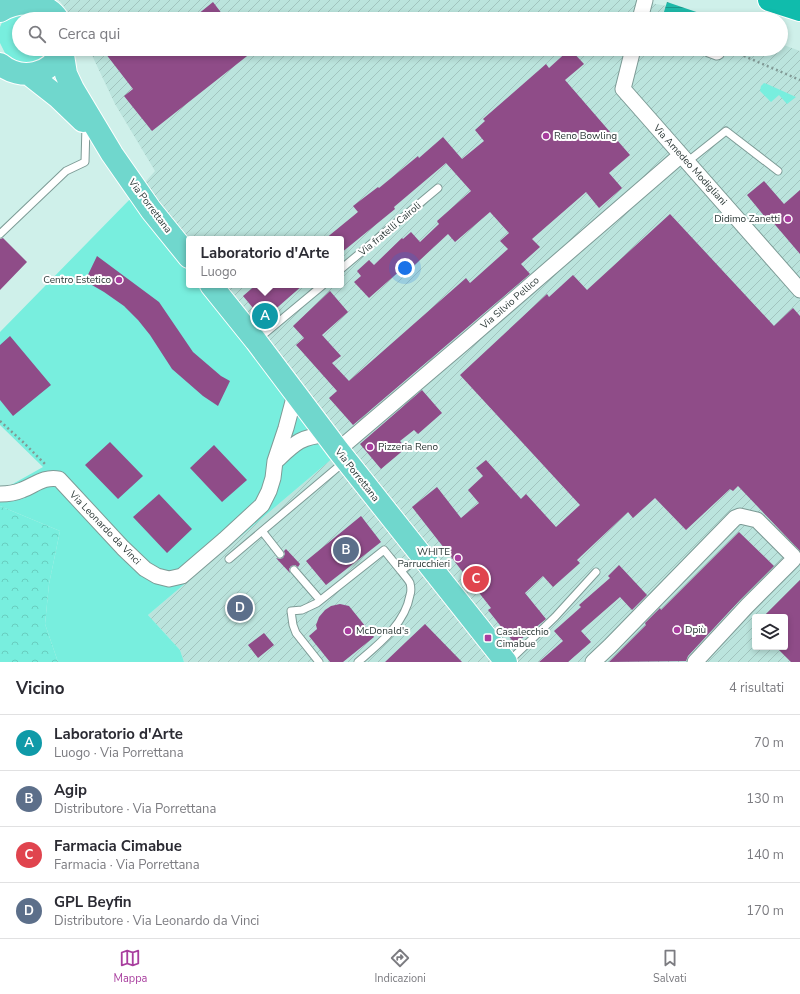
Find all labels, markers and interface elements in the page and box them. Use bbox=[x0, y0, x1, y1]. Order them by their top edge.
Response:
search box bbox=[12, 12, 788, 56]
icon: search bbox=[26, 23, 48, 45]
text: Cerca qui bbox=[58, 24, 120, 44]
street label: Via Amedeo Modigliani bbox=[649, 121, 730, 208]
place label: Reno Bowling bbox=[554, 129, 617, 143]
marker: Reno Bowling bbox=[541, 131, 551, 141]
street label: Via Porrettana bbox=[124, 175, 175, 236]
street label: Via fratelli Cairoli bbox=[355, 199, 424, 260]
place label: Didimo Zanetti bbox=[714, 212, 780, 226]
marker: Didimo Zanetti bbox=[783, 214, 793, 224]
popup bbox=[186, 236, 344, 288]
text: Laboratorio d'Arte bbox=[201, 243, 329, 263]
your location bbox=[395, 258, 415, 278]
text: Luogo bbox=[201, 263, 237, 281]
place label: Centro Estetico bbox=[43, 273, 111, 287]
street label: Via Silvio Pellico bbox=[477, 273, 543, 333]
marker: Centro Estetico bbox=[114, 275, 124, 285]
pin: A bbox=[252, 301, 278, 331]
place label: Pizzeria Reno bbox=[378, 440, 438, 454]
marker: Pizzeria Reno bbox=[365, 442, 375, 452]
street label: Via Porrettana bbox=[331, 445, 382, 505]
street label: Via Leonardo da Vinci bbox=[65, 487, 144, 568]
pin: B bbox=[333, 535, 359, 565]
place label: WHITE Parrucchieri bbox=[397, 545, 450, 571]
marker: WHITE Parrucchieri bbox=[453, 553, 463, 563]
pin: C bbox=[463, 564, 489, 594]
pin: D bbox=[227, 593, 253, 623]
map controls bbox=[752, 614, 788, 650]
button: layers bbox=[752, 614, 788, 650]
place label: Dpiù bbox=[685, 623, 706, 637]
place label: McDonald's bbox=[356, 624, 409, 638]
place label: Casalecchio Cimabue bbox=[496, 625, 549, 651]
marker: Dpiù bbox=[672, 625, 682, 635]
marker: McDonald's bbox=[343, 626, 353, 636]
marker: Casalecchio Cimabue bbox=[483, 633, 493, 643]
text: Vicino bbox=[16, 677, 65, 700]
text: 4 risultati bbox=[729, 679, 784, 697]
text: Laboratorio d'Arte bbox=[54, 724, 183, 744]
text: A bbox=[24, 734, 34, 752]
text: 70 m bbox=[754, 734, 784, 752]
text: Luogo · Via Porrettana bbox=[54, 744, 184, 762]
text: Agip bbox=[54, 780, 87, 800]
text: B bbox=[25, 790, 33, 808]
text: 130 m bbox=[746, 790, 784, 808]
text: Distributore · Via Porrettana bbox=[54, 800, 216, 818]
text: Farmacia Cimabue bbox=[54, 836, 182, 856]
text: C bbox=[25, 846, 33, 864]
text: 140 m bbox=[746, 846, 784, 864]
text: Farmacia · Via Porrettana bbox=[54, 856, 200, 874]
text: GPL Beyfin bbox=[54, 892, 132, 912]
text: D bbox=[24, 902, 34, 920]
text: 170 m bbox=[746, 902, 784, 920]
text: Distributore · Via Leonardo da Vinci bbox=[54, 912, 259, 930]
tab: Mappa bbox=[114, 947, 147, 986]
tab: Indicazioni bbox=[374, 947, 426, 986]
tab: Salvati bbox=[653, 947, 686, 986]

